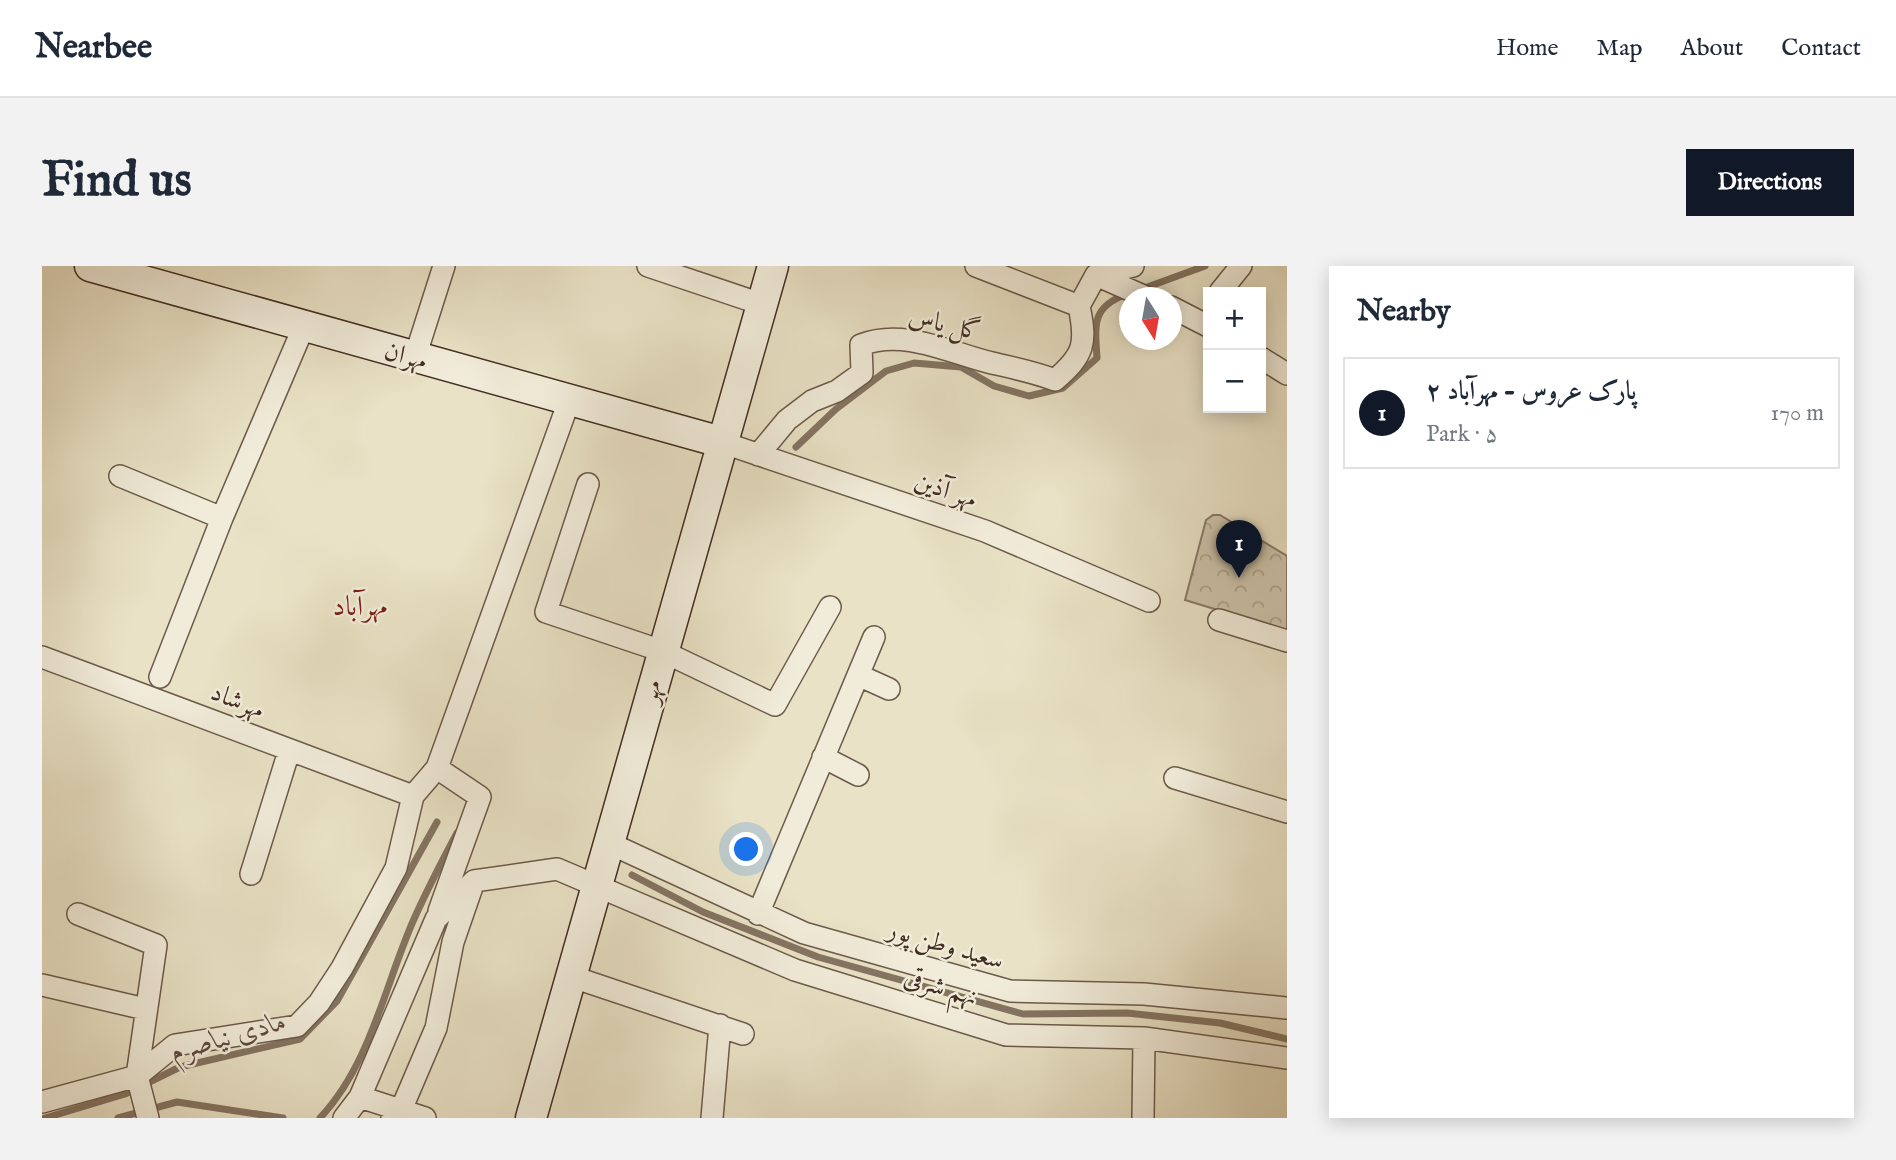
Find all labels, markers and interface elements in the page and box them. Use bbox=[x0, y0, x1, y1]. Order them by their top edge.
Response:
text: Nearbee bbox=[35, 27, 152, 69]
text: Home bbox=[1496, 33, 1559, 64]
text: Map bbox=[1597, 33, 1643, 64]
text: About bbox=[1681, 33, 1743, 64]
text: Contact bbox=[1781, 33, 1861, 64]
button: Directions bbox=[1686, 149, 1854, 216]
text: Find us bbox=[42, 151, 192, 213]
north arrow bbox=[1119, 287, 1182, 350]
map controls bbox=[1203, 287, 1266, 413]
button: + bbox=[1203, 287, 1266, 350]
text: Nearby bbox=[1357, 293, 1450, 331]
street label: گل یاس bbox=[905, 300, 984, 349]
street label: مهران bbox=[380, 335, 431, 378]
button: − bbox=[1203, 350, 1266, 413]
text: پارک عروس - مهرآباد ۲ bbox=[1426, 375, 1636, 408]
text: 1 bbox=[1378, 399, 1386, 428]
text: 170 m bbox=[1771, 399, 1824, 428]
text: Park · ۵ bbox=[1426, 420, 1498, 449]
street label: مهر آذین bbox=[910, 464, 981, 516]
pin: 1 bbox=[1216, 520, 1262, 578]
district label: مهرآباد bbox=[333, 589, 387, 625]
street label: مهرشاد bbox=[206, 676, 269, 727]
street label: مهر bbox=[632, 676, 670, 710]
your location bbox=[729, 832, 763, 866]
street label: سعید وطن پور bbox=[880, 912, 1008, 979]
street label: نهم شرقی bbox=[898, 961, 981, 1021]
water label: مادی نیاصرم bbox=[167, 1004, 292, 1075]

